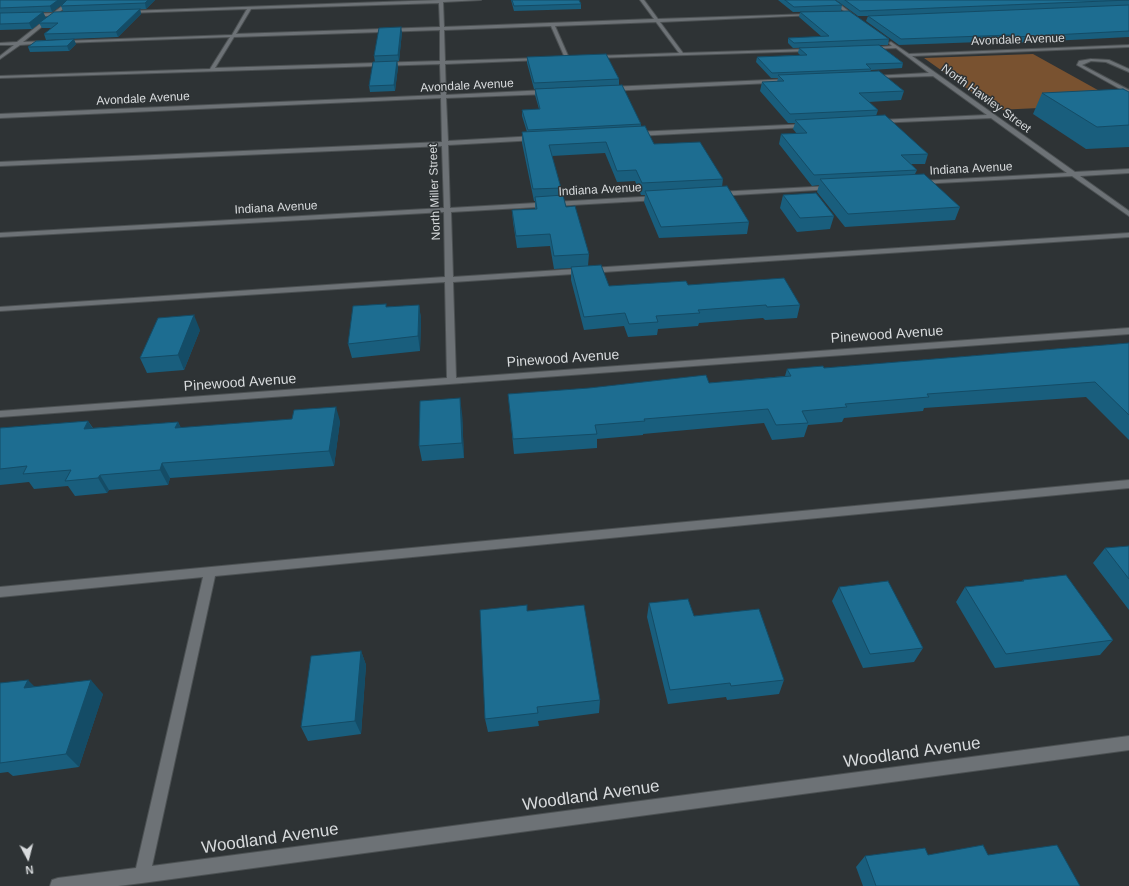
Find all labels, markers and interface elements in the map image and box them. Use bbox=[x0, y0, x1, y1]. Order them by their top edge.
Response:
street label: Avondale Avenue bbox=[971, 31, 1065, 49]
street label: North Hawley Street bbox=[938, 62, 1034, 136]
street label: Avondale Avenue bbox=[420, 76, 514, 96]
street label: Avondale Avenue bbox=[96, 89, 190, 109]
street label: North Miller Street bbox=[426, 143, 444, 241]
street label: Indiana Avenue bbox=[929, 160, 1013, 178]
street label: Indiana Avenue bbox=[558, 181, 642, 199]
street label: Indiana Avenue bbox=[234, 199, 318, 217]
street label: Pinewood Avenue bbox=[830, 323, 944, 347]
street label: Pinewood Avenue bbox=[506, 347, 620, 371]
street label: Pinewood Avenue bbox=[183, 371, 297, 395]
street label: Woodland Avenue bbox=[842, 733, 982, 773]
street label: Woodland Avenue bbox=[521, 776, 661, 816]
street label: Woodland Avenue bbox=[200, 819, 340, 859]
north arrow bbox=[8, 838, 48, 878]
text: N bbox=[25, 863, 34, 876]

